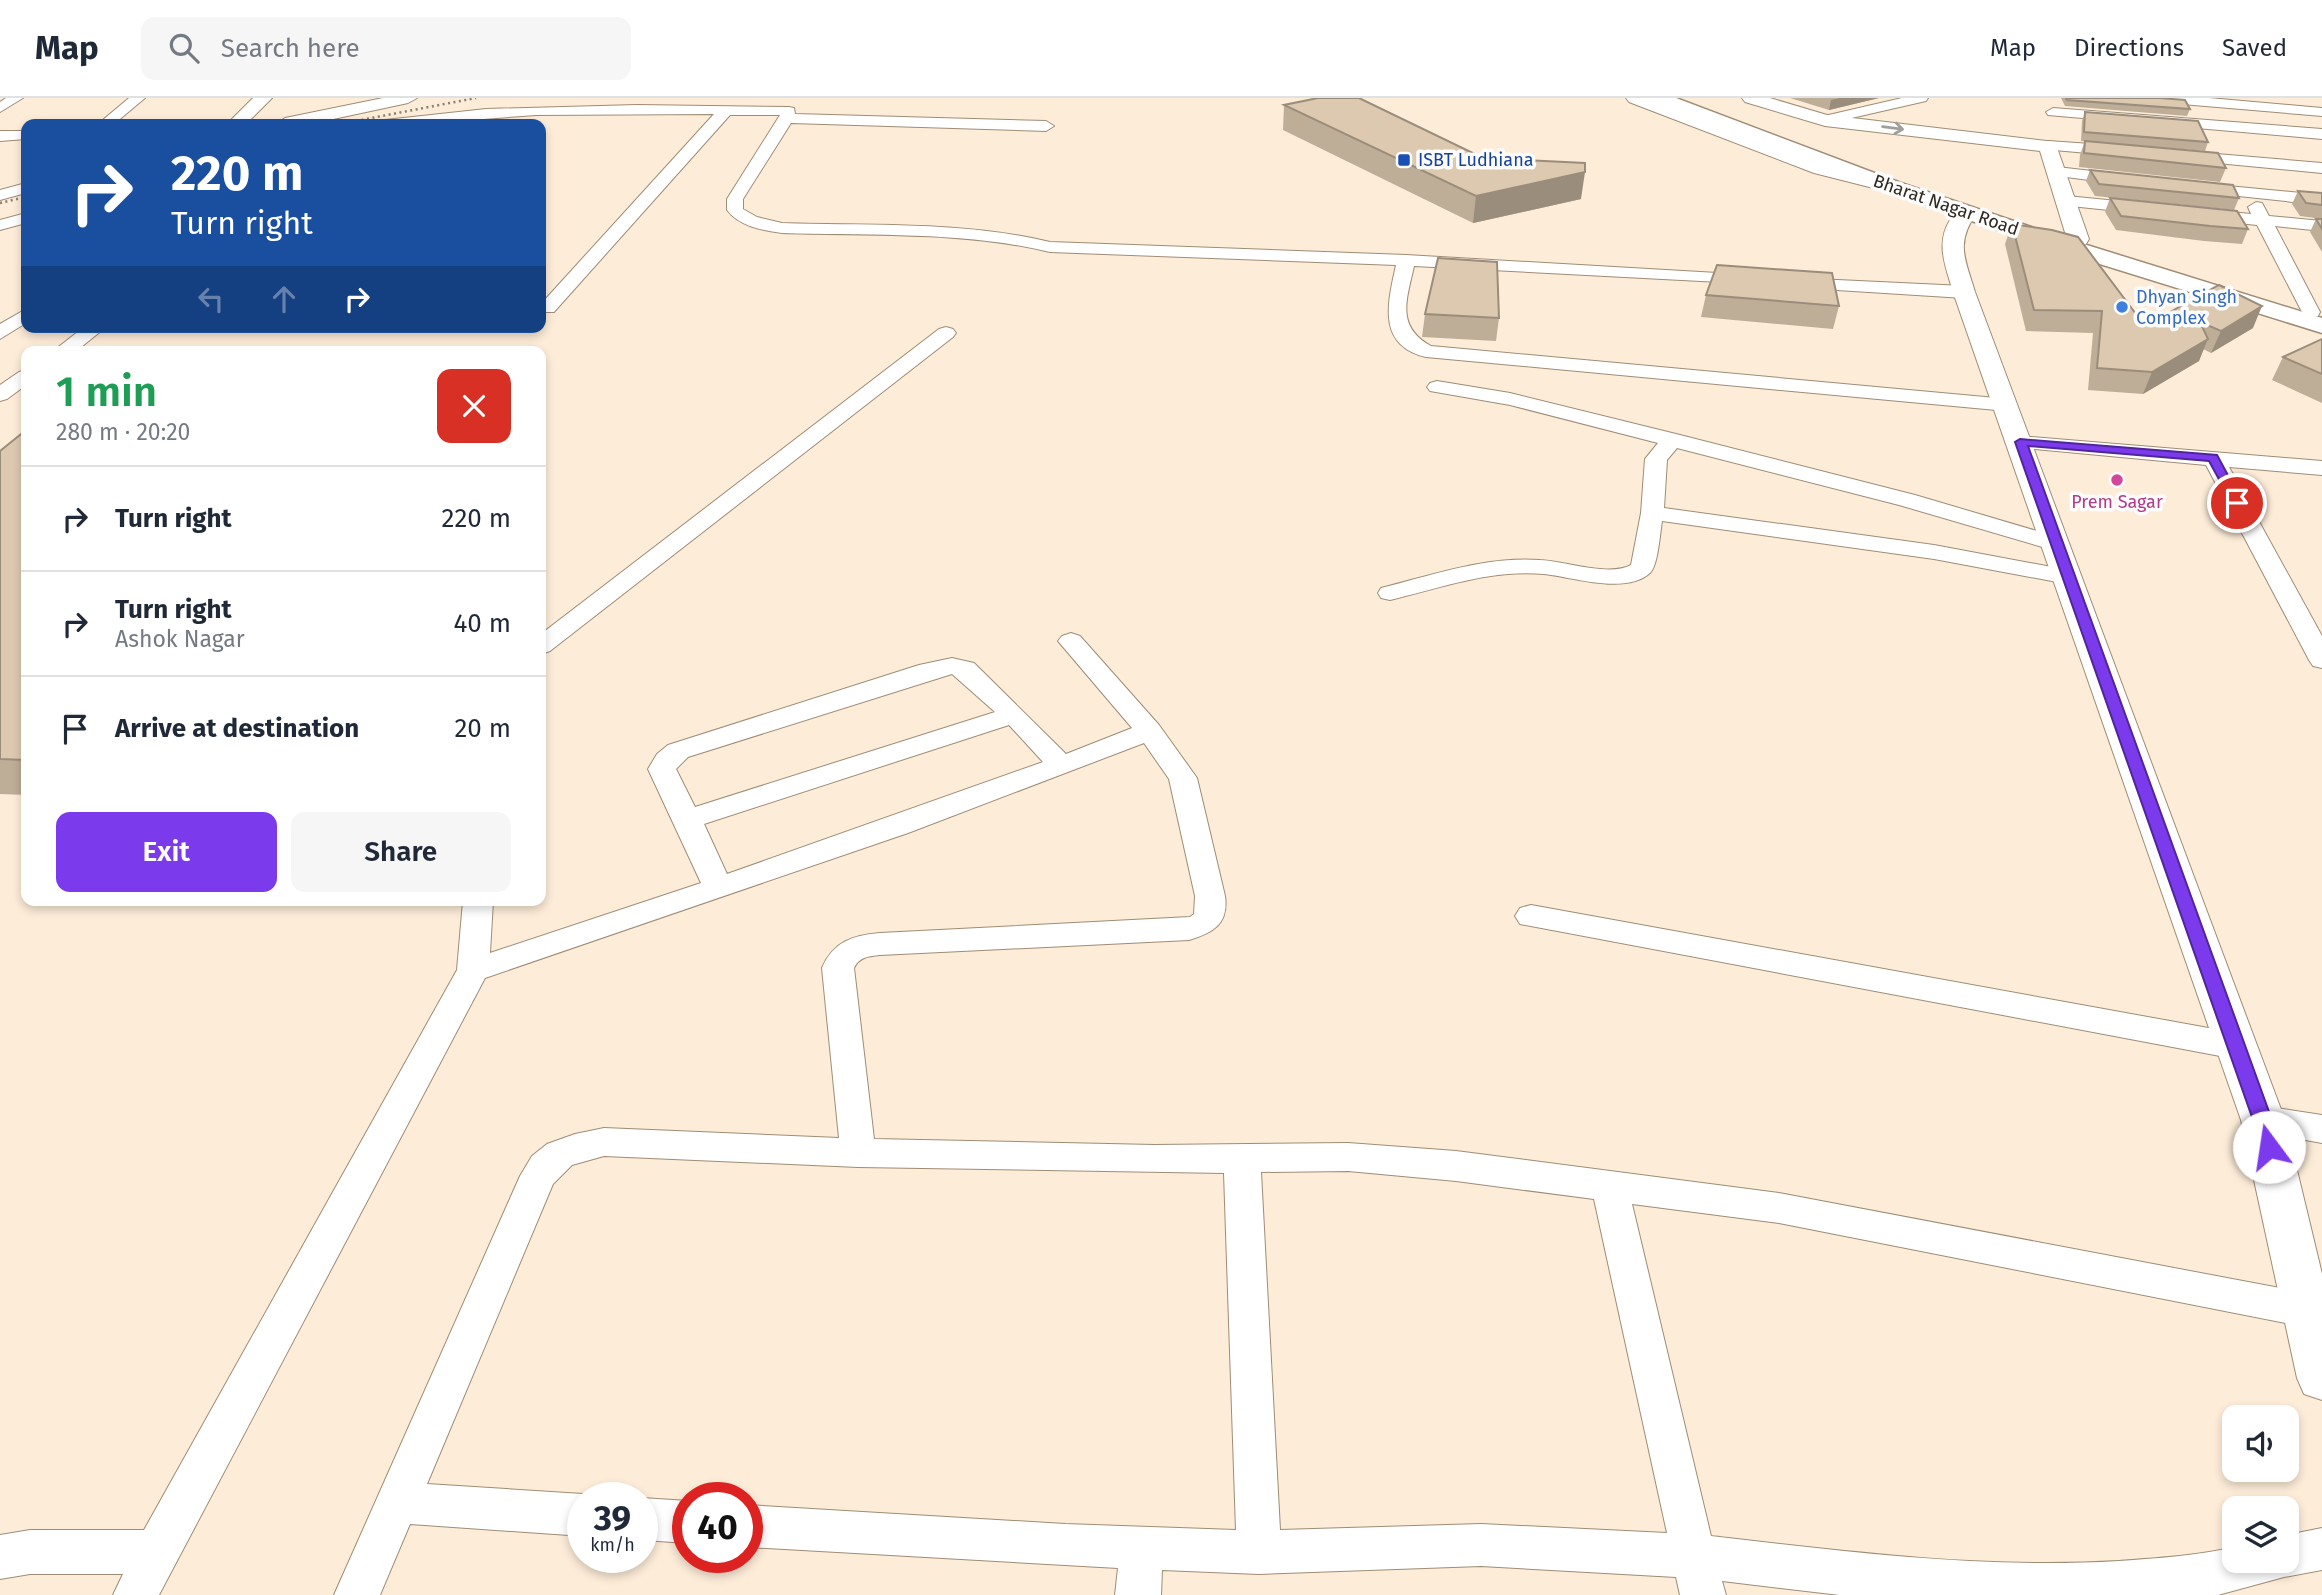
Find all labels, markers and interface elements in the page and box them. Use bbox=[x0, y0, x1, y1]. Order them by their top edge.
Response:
search box bbox=[141, 17, 631, 80]
text: Map bbox=[35, 28, 99, 68]
icon: search bbox=[165, 29, 203, 67]
text: Search here bbox=[221, 33, 360, 64]
text: Map bbox=[1990, 34, 2036, 62]
text: Directions bbox=[2074, 34, 2184, 62]
text: Saved bbox=[2222, 34, 2287, 62]
one-way arrow bbox=[1881, 122, 1904, 135]
text: 220 m bbox=[171, 144, 303, 203]
icon: right bbox=[56, 147, 147, 238]
place label: ISBT Ludhiana bbox=[1418, 149, 1533, 171]
marker: ISBT Ludhiana bbox=[1396, 152, 1412, 168]
street label: Bharat Nagar Road bbox=[1870, 170, 2022, 240]
text: Turn right bbox=[171, 204, 313, 242]
icon: left bbox=[192, 280, 230, 318]
icon: ahead bbox=[265, 280, 303, 318]
icon: right bbox=[338, 280, 376, 318]
place label: Dhyan Singh Complex bbox=[2136, 286, 2237, 329]
marker: Dhyan Singh Complex bbox=[2114, 299, 2130, 315]
text: 1 min bbox=[56, 367, 157, 417]
button: close bbox=[437, 369, 511, 443]
text: 280 m · 20:20 bbox=[56, 418, 190, 446]
marker: Prem Sagar bbox=[2109, 472, 2125, 488]
pin bbox=[2207, 473, 2267, 533]
icon: arrive bbox=[2218, 484, 2256, 522]
place label: Prem Sagar bbox=[2071, 491, 2163, 513]
icon: right bbox=[56, 500, 94, 538]
text: Turn right bbox=[115, 503, 232, 534]
text: 220 m bbox=[442, 503, 511, 534]
text: Turn right bbox=[115, 594, 232, 625]
icon: right bbox=[56, 605, 94, 643]
text: 40 m bbox=[453, 608, 511, 639]
text: Ashok Nagar bbox=[115, 625, 245, 653]
icon: arrive bbox=[56, 710, 94, 748]
text: Arrive at destination bbox=[115, 713, 359, 744]
text: 20 m bbox=[454, 713, 511, 744]
button: Exit bbox=[56, 812, 277, 892]
button: Share bbox=[291, 812, 511, 892]
position arrow bbox=[2232, 1110, 2306, 1184]
map controls bbox=[2222, 1405, 2299, 1573]
button: sound bbox=[2222, 1405, 2299, 1482]
speed limit sign: 40 bbox=[672, 1482, 763, 1573]
button: layers bbox=[2222, 1496, 2299, 1573]
text: 39 bbox=[594, 1497, 631, 1539]
text: km/h bbox=[590, 1534, 635, 1556]

